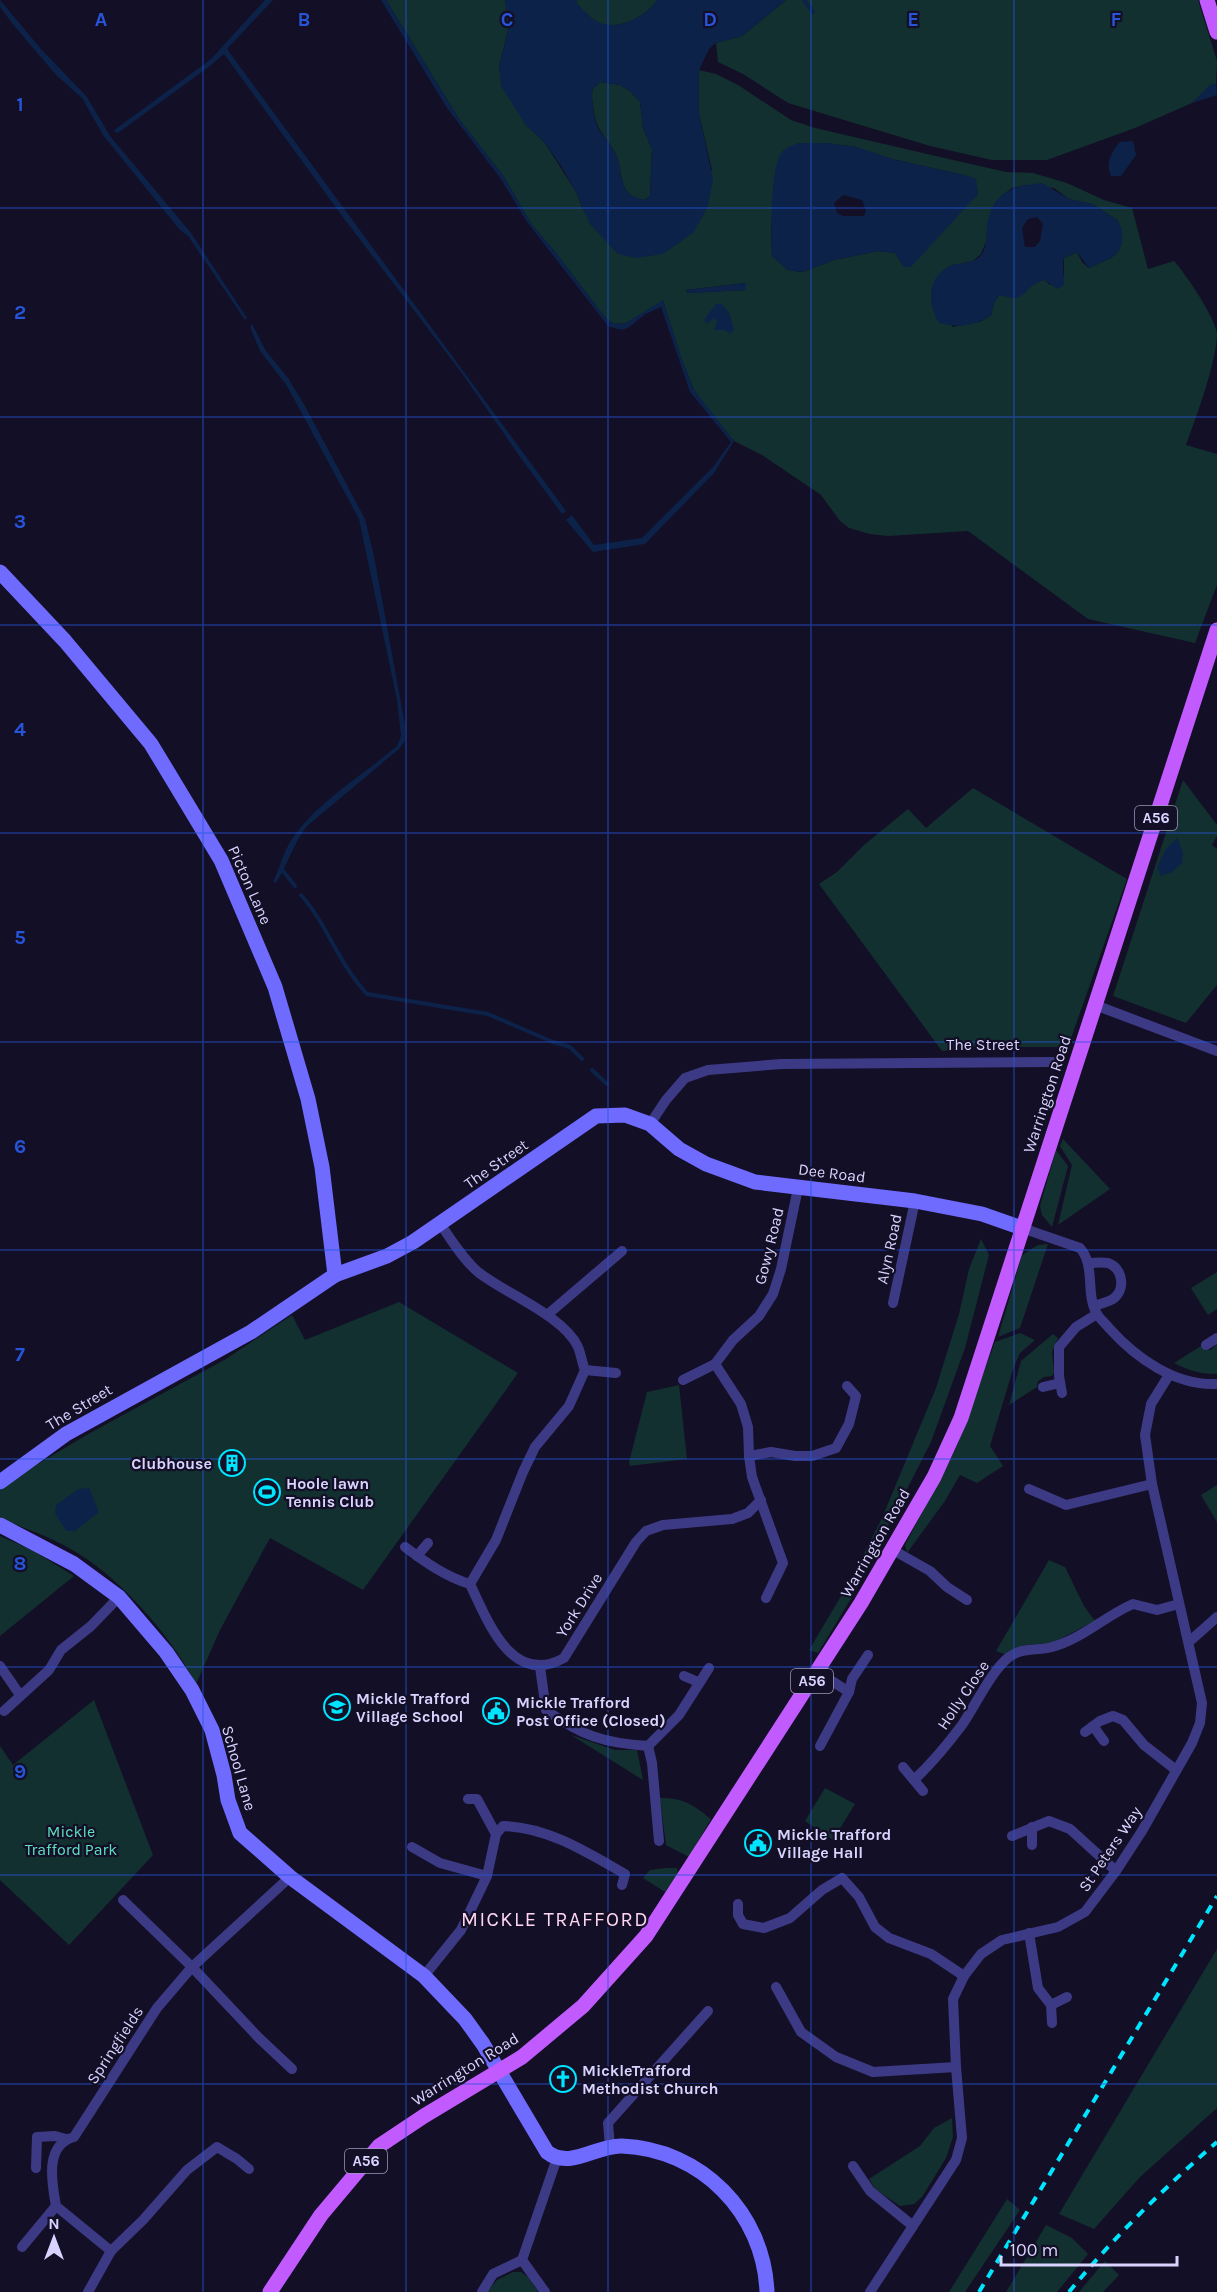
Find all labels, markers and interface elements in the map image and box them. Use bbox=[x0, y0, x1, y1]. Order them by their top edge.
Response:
text: A bbox=[95, 8, 108, 31]
text: B bbox=[298, 8, 310, 31]
text: C bbox=[501, 8, 513, 31]
text: D bbox=[703, 8, 717, 31]
text: E bbox=[907, 8, 919, 31]
text: F bbox=[1111, 8, 1122, 31]
text: 1 bbox=[16, 93, 24, 116]
text: 2 bbox=[14, 301, 26, 324]
text: 3 bbox=[14, 510, 26, 533]
text: 4 bbox=[14, 718, 26, 741]
road number: A56 bbox=[1135, 806, 1177, 830]
street label: Picton Lane bbox=[224, 843, 276, 927]
text: 5 bbox=[14, 926, 26, 949]
street label: Warrington Road bbox=[1019, 1033, 1075, 1155]
street label: The Street bbox=[946, 1035, 1020, 1054]
text: 6 bbox=[14, 1135, 26, 1158]
street label: The Street bbox=[460, 1135, 532, 1193]
street label: Dee Road bbox=[797, 1159, 867, 1187]
street label: Gowy Road bbox=[750, 1206, 788, 1286]
street label: Alyn Road bbox=[872, 1212, 906, 1286]
text: 7 bbox=[15, 1343, 25, 1366]
street label: The Street bbox=[43, 1380, 115, 1434]
building icon: Clubhouse bbox=[217, 1448, 247, 1478]
place label: Clubhouse bbox=[131, 1454, 212, 1473]
place label: Hoole lawn Tennis Club bbox=[286, 1474, 374, 1511]
sports icon: Hoole lawn Tennis Club bbox=[252, 1477, 282, 1507]
street label: Warrington Road bbox=[836, 1485, 914, 1601]
text: 8 bbox=[14, 1552, 26, 1575]
street label: York Drive bbox=[552, 1569, 606, 1641]
street label: Holly Close bbox=[933, 1657, 993, 1733]
road number: A56 bbox=[791, 1669, 833, 1693]
place label: Mickle Trafford Village School bbox=[356, 1689, 470, 1726]
school or university icon: Mickle Trafford Village School bbox=[322, 1692, 352, 1722]
place label: Mickle Trafford Post Office (Closed) bbox=[516, 1693, 666, 1730]
public building icon: Mickle Trafford Post Office (Closed) bbox=[481, 1696, 511, 1726]
street label: School Lane bbox=[218, 1723, 260, 1813]
text: 9 bbox=[14, 1760, 26, 1783]
street label: St Peters Way bbox=[1074, 1802, 1146, 1895]
park label: Mickle Trafford Park bbox=[25, 1822, 117, 1859]
place label: Mickle Trafford Village Hall bbox=[777, 1825, 891, 1862]
public building icon: Mickle Trafford Village Hall bbox=[743, 1828, 773, 1858]
district label: MICKLE TRAFFORD bbox=[461, 1908, 649, 1931]
street label: Springfields bbox=[83, 2002, 147, 2088]
street label: Warrington Road bbox=[408, 2028, 522, 2110]
place label: MickleTrafford Methodist Church bbox=[582, 2061, 719, 2098]
church icon: MickleTrafford Methodist Church bbox=[548, 2064, 578, 2094]
road number: A56 bbox=[345, 2149, 387, 2173]
north arrow bbox=[24, 2208, 84, 2268]
text: N bbox=[48, 2214, 60, 2233]
scale bar bbox=[1001, 2229, 1176, 2267]
text: 100 m bbox=[1010, 2239, 1058, 2261]

